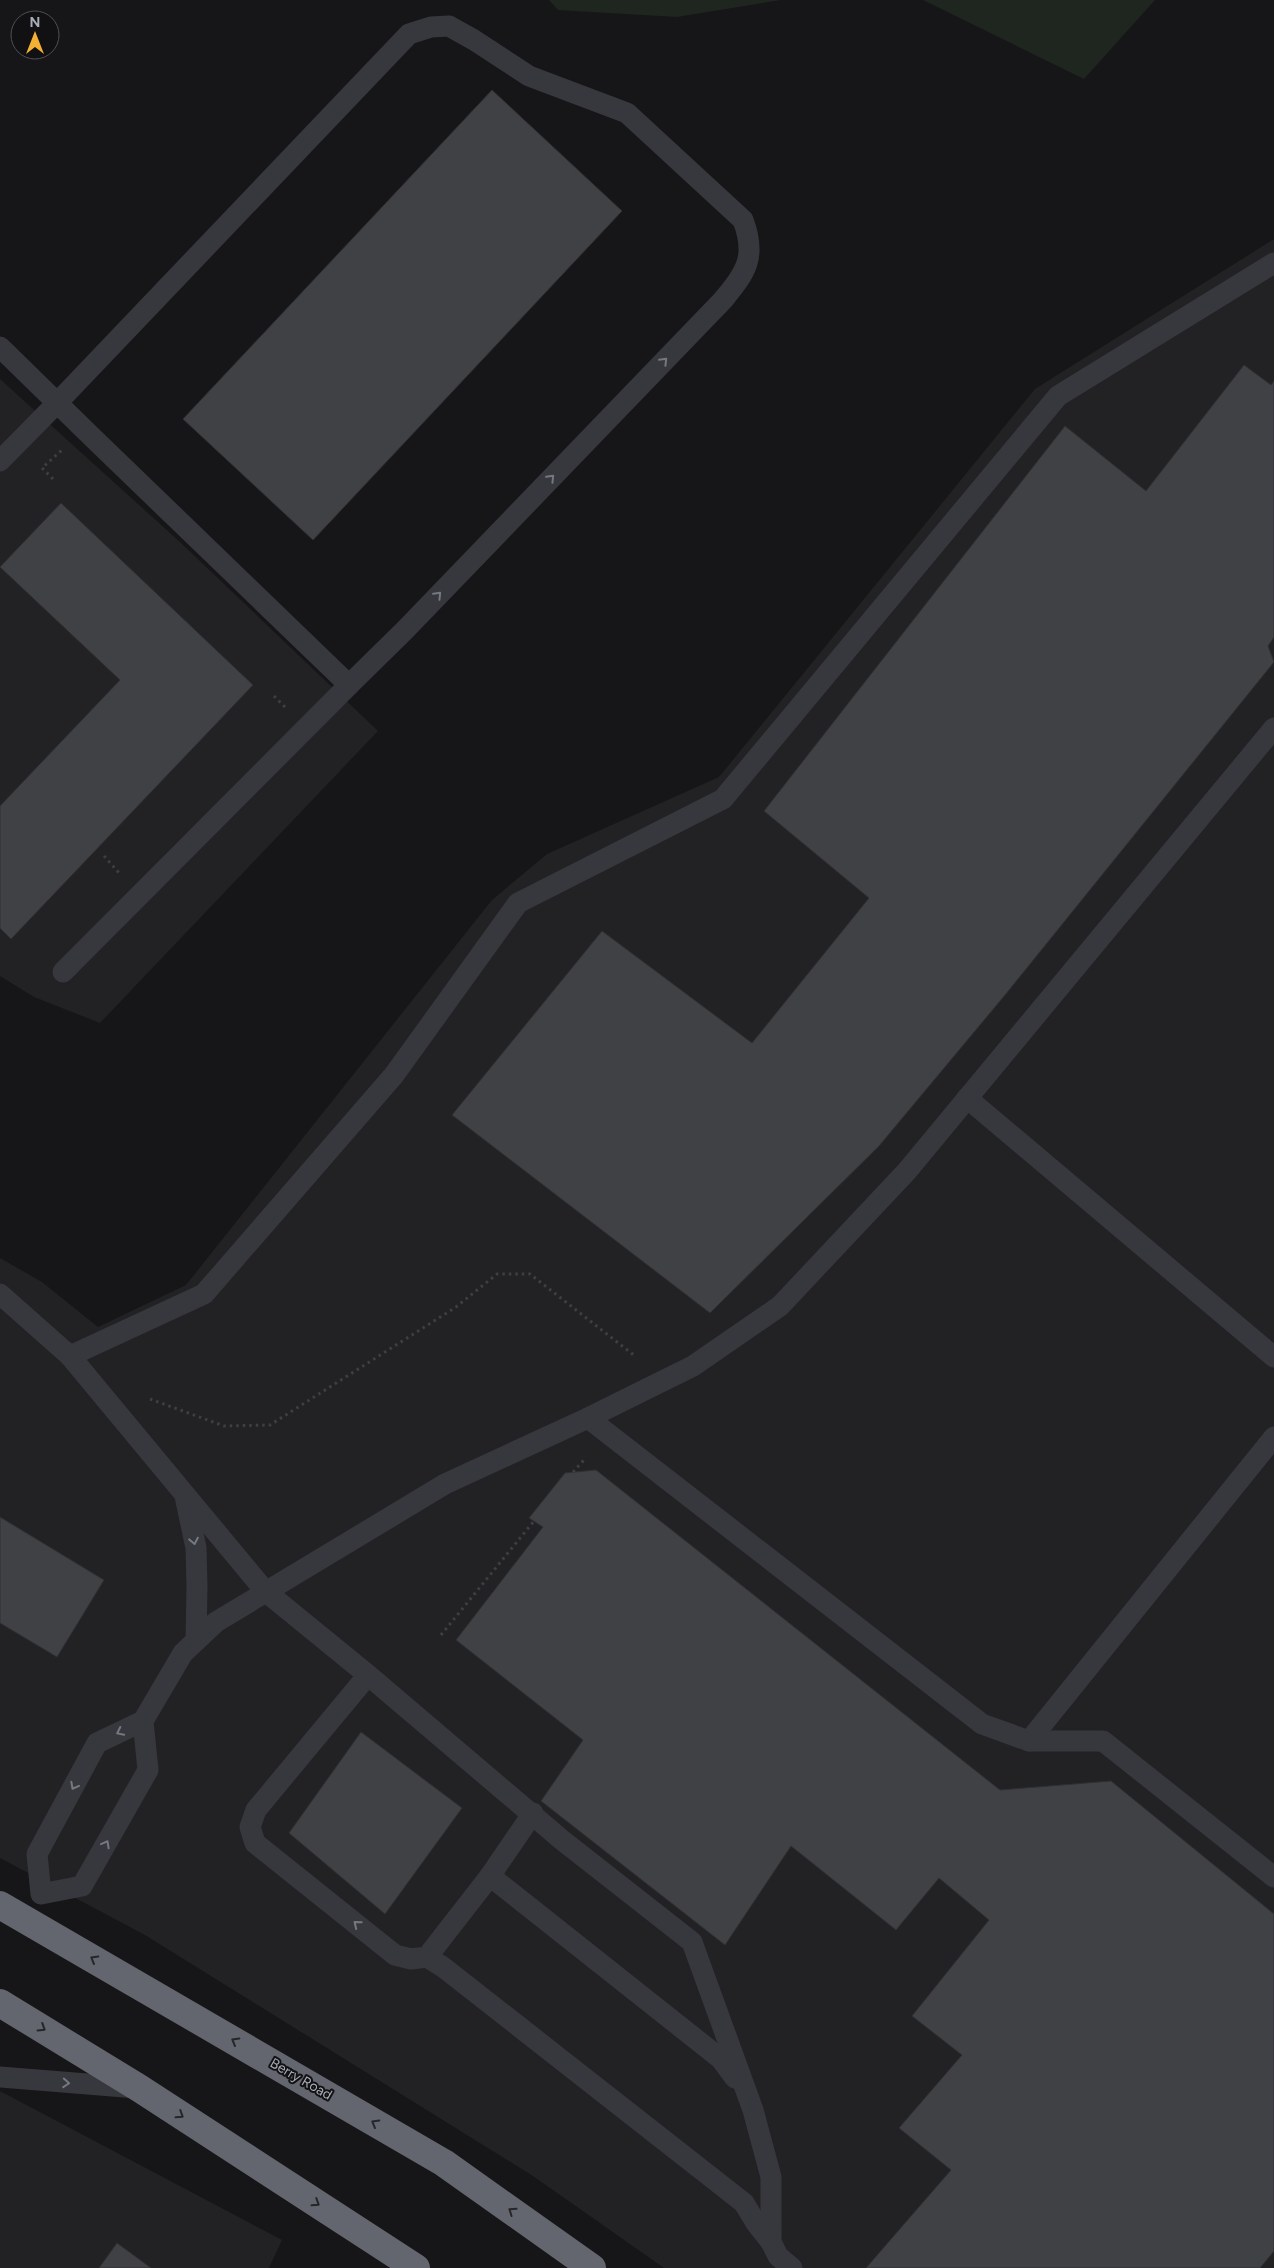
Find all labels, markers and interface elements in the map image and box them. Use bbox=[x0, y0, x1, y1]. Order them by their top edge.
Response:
north arrow bbox=[10, 10, 60, 60]
text: N bbox=[30, 14, 40, 31]
one-way arrow bbox=[658, 358, 667, 367]
one-way arrow bbox=[545, 475, 554, 484]
one-way arrow bbox=[432, 592, 441, 601]
one-way arrow bbox=[188, 1537, 199, 1546]
one-way arrow bbox=[116, 1726, 125, 1736]
one-way arrow bbox=[70, 1781, 80, 1790]
one-way arrow bbox=[100, 1840, 110, 1849]
one-way arrow bbox=[354, 1922, 363, 1930]
one-way arrow bbox=[91, 1956, 100, 1966]
one-way arrow bbox=[36, 2022, 45, 2032]
one-way arrow bbox=[231, 2038, 240, 2048]
street label: Berry Road bbox=[267, 2054, 335, 2104]
one-way arrow bbox=[62, 2077, 70, 2088]
one-way arrow bbox=[174, 2109, 183, 2118]
one-way arrow bbox=[372, 2119, 381, 2129]
one-way arrow bbox=[311, 2197, 320, 2207]
one-way arrow bbox=[508, 2208, 518, 2217]

